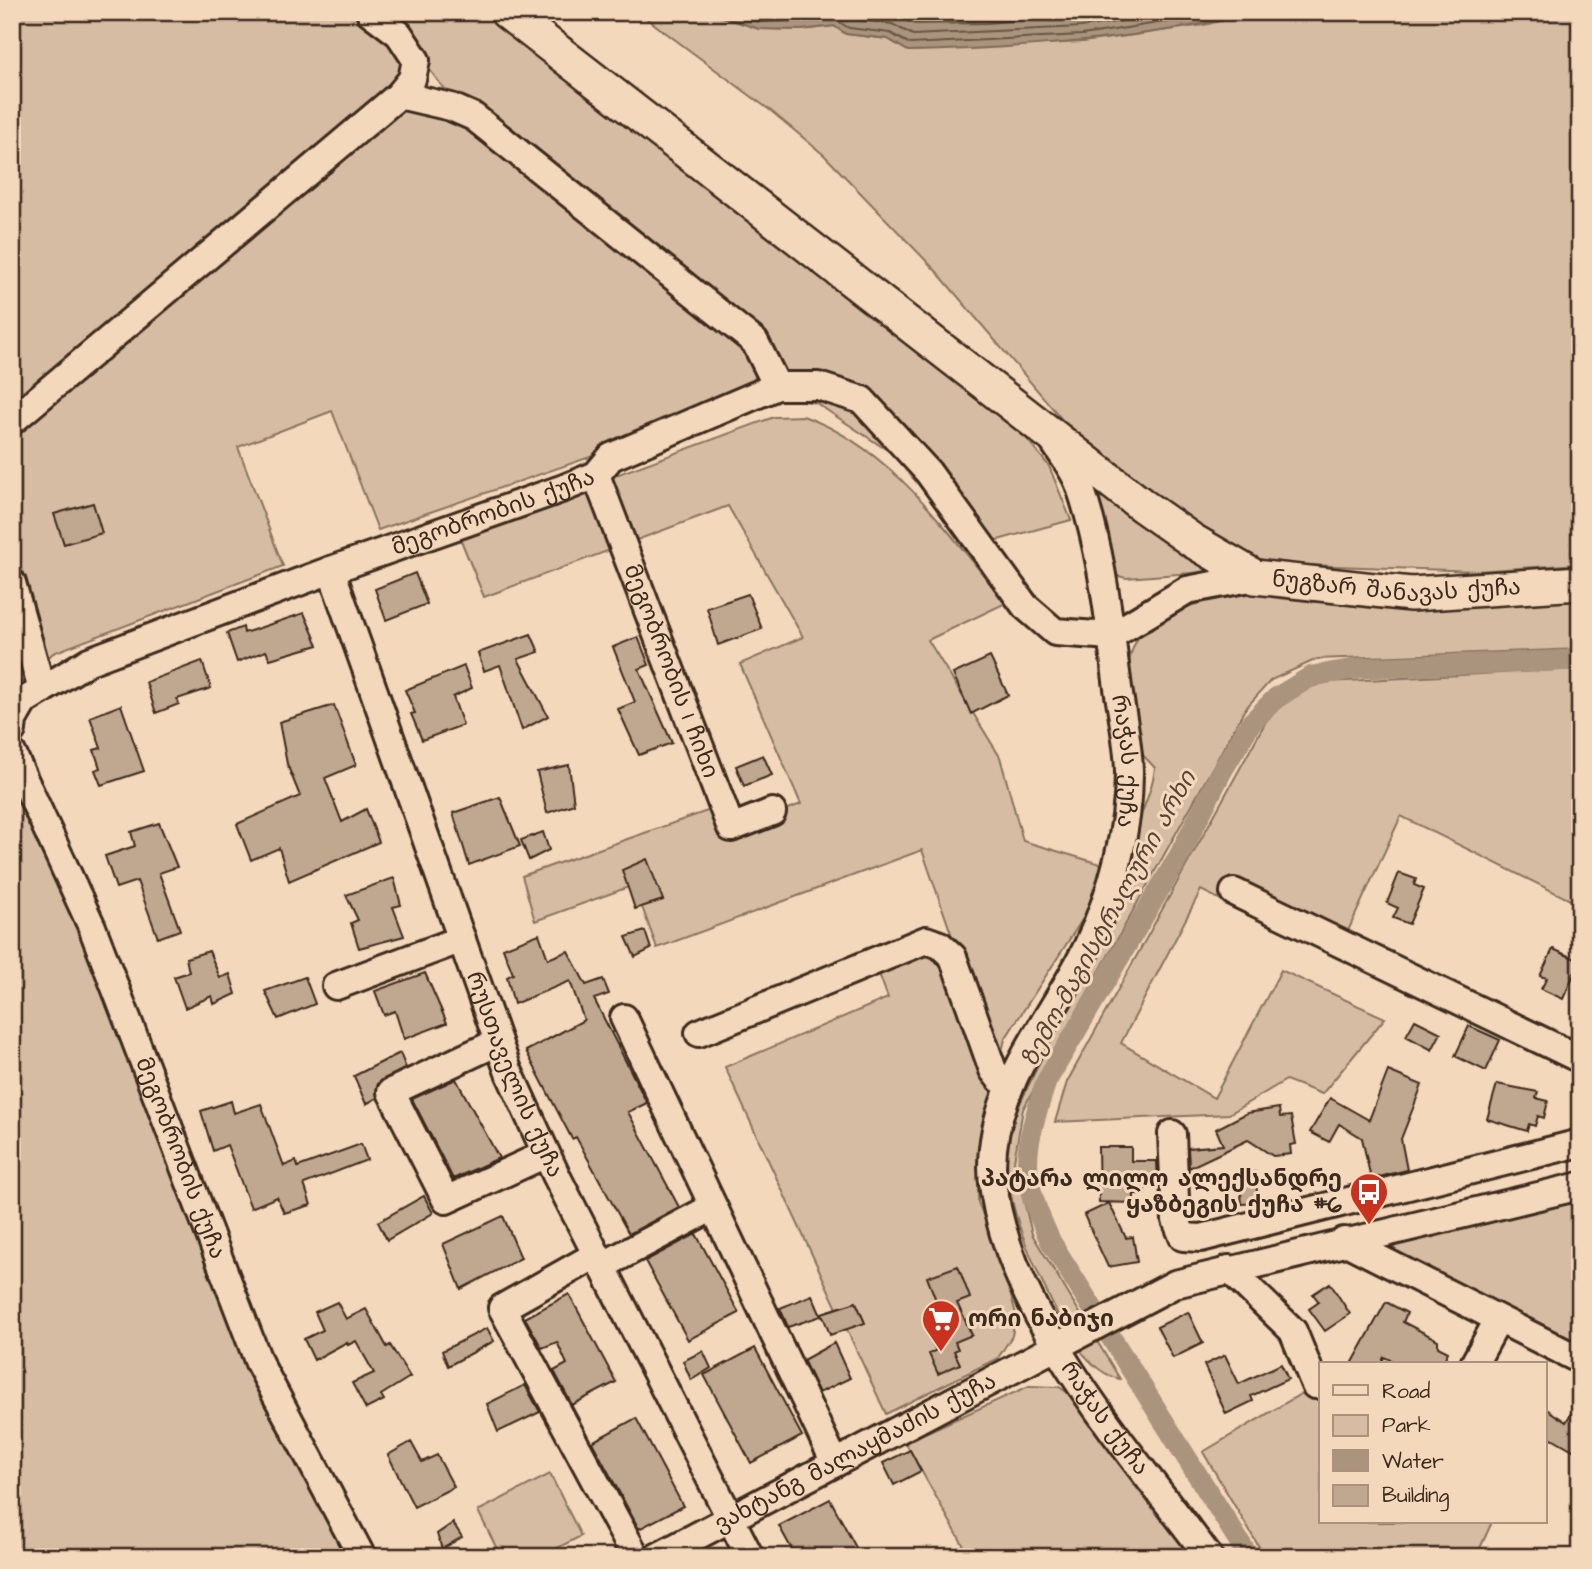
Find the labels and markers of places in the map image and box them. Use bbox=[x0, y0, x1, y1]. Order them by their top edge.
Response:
place label: პატარა ლილო ალექსანდრე ყაზბეგის ქუჩა #6 bbox=[981, 1163, 1343, 1221]
bus stop icon: პატარა ლილო ალექსანდრე ყაზბეგის ქუჩა #6 bbox=[1348, 1171, 1390, 1226]
supermarket icon: ორი ნაბიჯი bbox=[920, 1298, 962, 1353]
place label: ორი ნაბიჯი bbox=[968, 1303, 1114, 1335]

